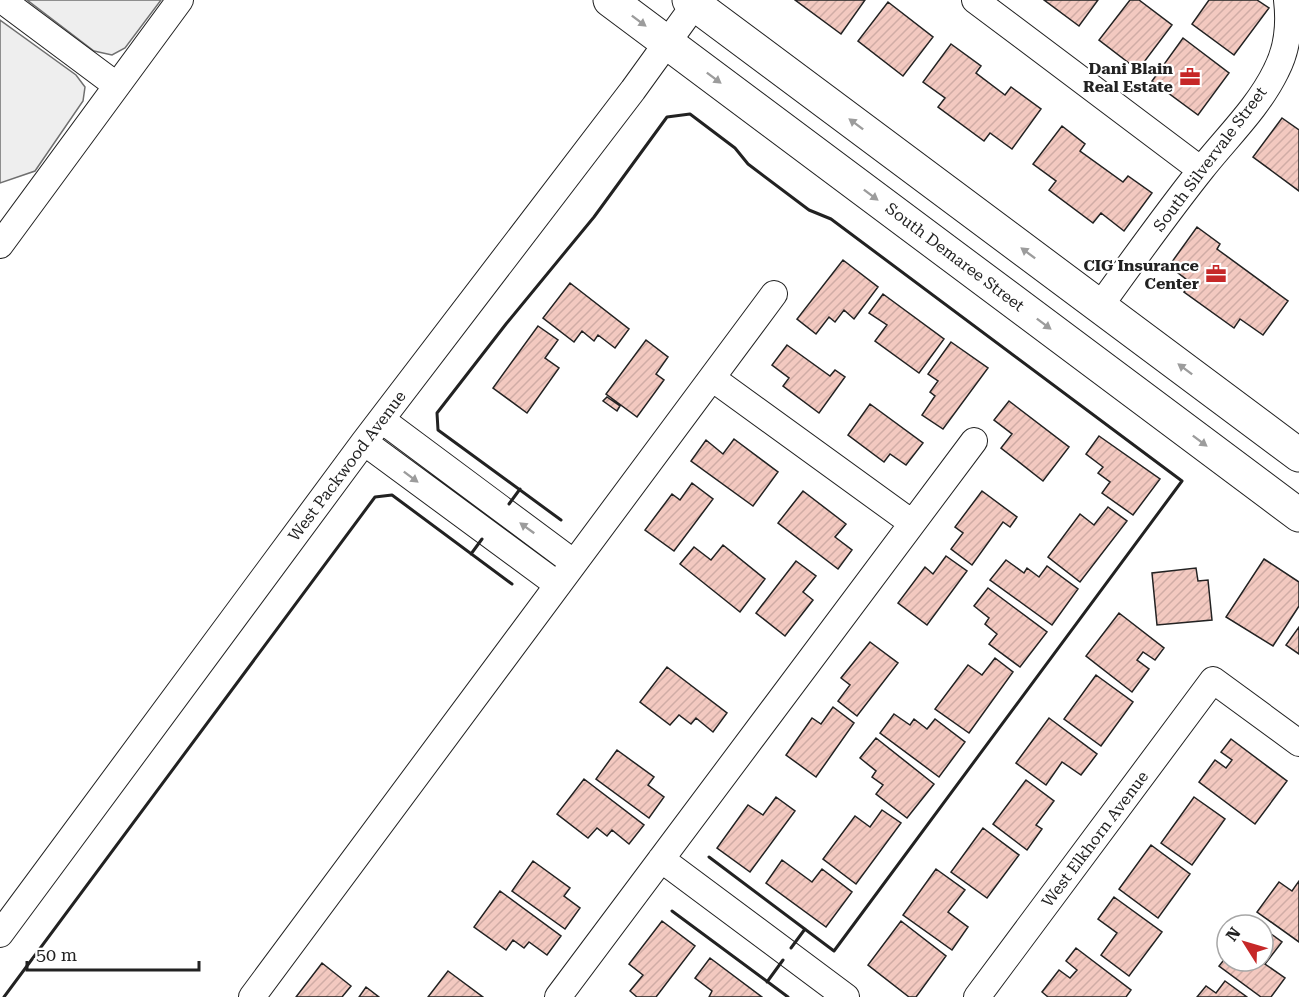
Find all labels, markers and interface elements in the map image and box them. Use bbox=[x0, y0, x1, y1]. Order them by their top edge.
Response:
one-way arrow bbox=[631, 15, 647, 28]
place label: Dani Blain Real Estate bbox=[1083, 59, 1173, 96]
office icon: Dani Blain Real Estate bbox=[1178, 65, 1202, 89]
one-way arrow bbox=[707, 71, 722, 83]
street label: South Silvervale Street bbox=[1149, 83, 1271, 235]
one-way arrow bbox=[848, 118, 863, 130]
one-way arrow bbox=[863, 188, 878, 200]
street label: South Demaree Street bbox=[882, 199, 1028, 315]
one-way arrow bbox=[1021, 247, 1037, 259]
place label: CIG Insurance Center bbox=[1083, 256, 1199, 293]
office icon: CIG Insurance Center bbox=[1204, 262, 1228, 286]
one-way arrow bbox=[1035, 318, 1051, 330]
one-way arrow bbox=[1177, 364, 1192, 376]
street label: West Packwood Avenue bbox=[284, 387, 410, 545]
one-way arrow bbox=[1192, 434, 1207, 446]
one-way arrow bbox=[403, 471, 419, 483]
one-way arrow bbox=[520, 522, 536, 534]
street label: West Elkhorn Avenue bbox=[1038, 767, 1152, 911]
north arrow bbox=[1215, 913, 1275, 973]
text: N bbox=[1222, 924, 1245, 945]
scale bar bbox=[27, 934, 200, 972]
text: 50 m bbox=[36, 944, 77, 965]

